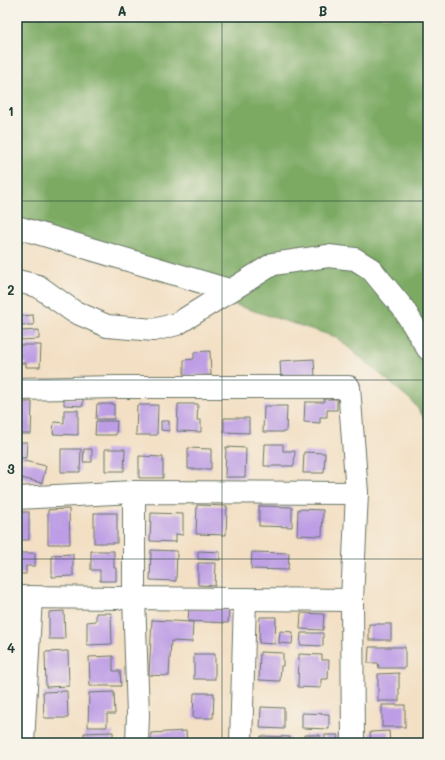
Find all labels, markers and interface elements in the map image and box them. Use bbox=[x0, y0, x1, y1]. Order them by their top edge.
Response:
text: A bbox=[117, 2, 127, 19]
text: B bbox=[319, 2, 328, 19]
text: 1 bbox=[8, 102, 14, 119]
text: 2 bbox=[7, 281, 15, 298]
text: 3 bbox=[7, 460, 15, 477]
text: 4 bbox=[7, 639, 15, 656]

